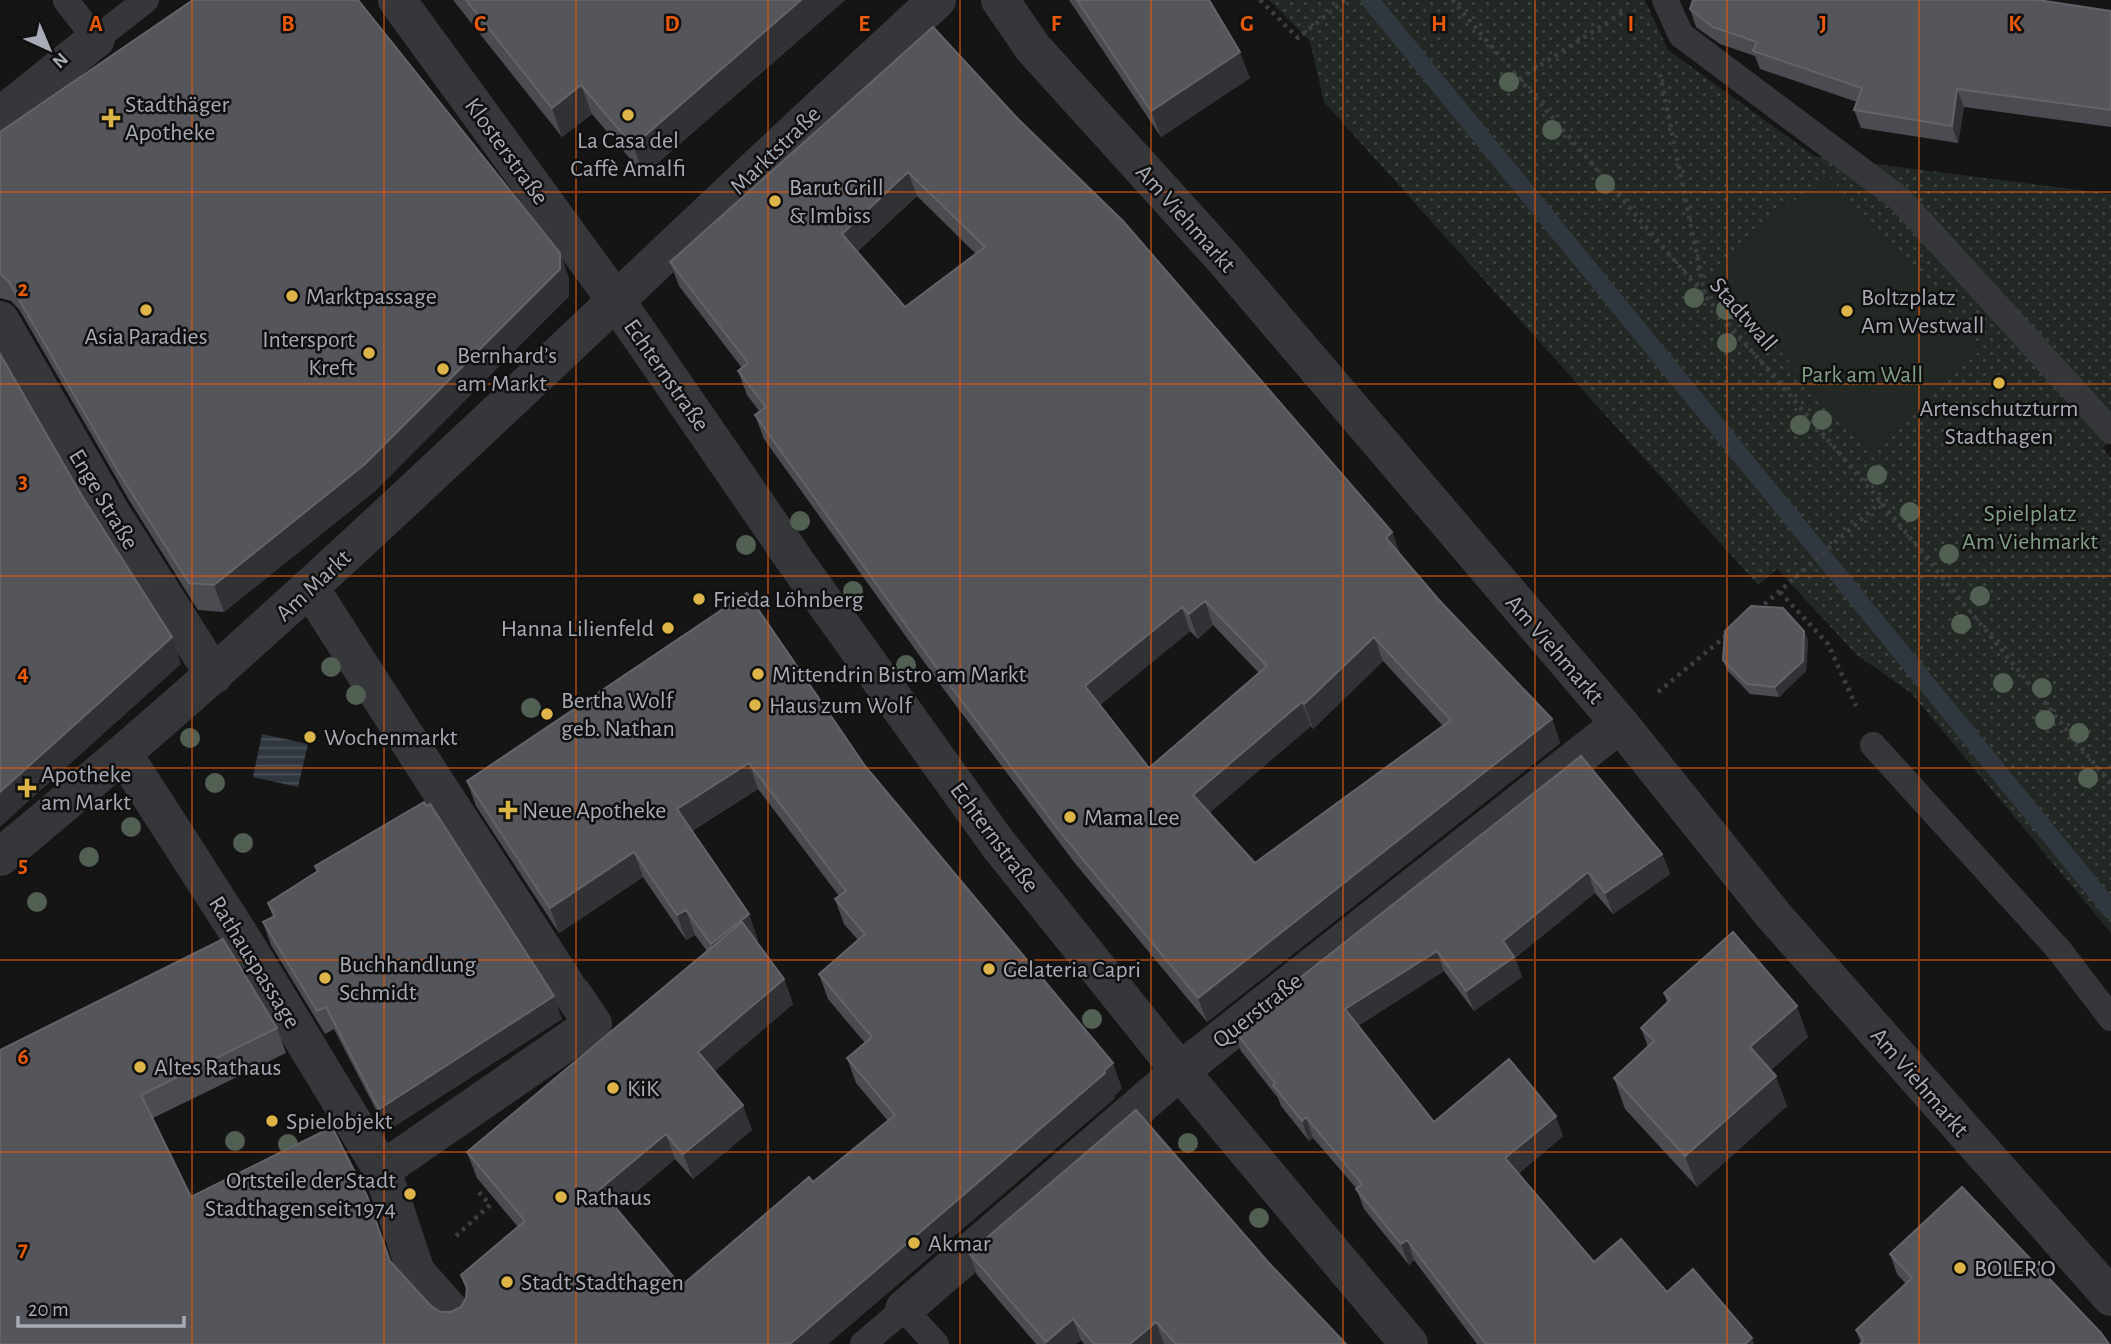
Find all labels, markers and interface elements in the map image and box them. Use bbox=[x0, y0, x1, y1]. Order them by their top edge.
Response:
text: A bbox=[89, 13, 103, 36]
text: B bbox=[281, 13, 295, 36]
text: C bbox=[474, 13, 486, 36]
text: D bbox=[664, 13, 680, 36]
text: E bbox=[858, 13, 870, 36]
text: F bbox=[1051, 13, 1062, 36]
text: G bbox=[1240, 13, 1254, 36]
text: H bbox=[1431, 13, 1447, 36]
text: I bbox=[1628, 13, 1634, 36]
text: J bbox=[1819, 13, 1827, 36]
text: K bbox=[2008, 13, 2022, 36]
north arrow bbox=[14, 14, 84, 84]
text: N bbox=[48, 49, 71, 72]
place label: Stadthäger Apotheke bbox=[125, 93, 229, 145]
street label: Klosterstraße bbox=[460, 94, 553, 209]
street label: Marktstraße bbox=[726, 102, 826, 199]
marker: La Casa del Caffè Amalfi bbox=[620, 107, 636, 123]
marker: Stadthäger Apotheke bbox=[103, 110, 119, 126]
place label: La Casa del Caffè Amalfi bbox=[570, 129, 686, 181]
street label: Am Viehmarkt bbox=[1131, 160, 1240, 277]
place label: Barut Grill & Imbiss bbox=[789, 176, 884, 228]
marker: Barut Grill & Imbiss bbox=[767, 193, 783, 209]
street label: Stadtwall bbox=[1705, 273, 1781, 356]
text: 2 bbox=[18, 278, 29, 301]
place label: Marktpassage bbox=[306, 285, 437, 309]
place label: Boltzplatz Am Westwall bbox=[1861, 286, 1985, 338]
marker: Marktpassage bbox=[284, 288, 300, 304]
marker: Asia Paradies bbox=[138, 302, 154, 318]
marker: Boltzplatz Am Westwall bbox=[1839, 303, 1855, 319]
street label: Echternstraße bbox=[619, 315, 713, 436]
place label: Asia Paradies bbox=[84, 325, 208, 349]
place label: Intersport Kreft bbox=[262, 328, 355, 380]
place label: Bernhard’s am Markt bbox=[457, 344, 557, 396]
marker: Intersport Kreft bbox=[361, 345, 377, 361]
marker: Bernhard’s am Markt bbox=[435, 361, 451, 377]
park label: Park am Wall bbox=[1801, 363, 1923, 387]
marker: Artenschutzturm Stadthagen bbox=[1991, 375, 2007, 391]
place label: Artenschutzturm Stadthagen bbox=[1919, 397, 2079, 449]
street label: Enge Straße bbox=[64, 445, 142, 554]
text: 3 bbox=[18, 470, 28, 493]
park label: Spielplatz Am Viehmarkt bbox=[1962, 502, 2098, 554]
street label: Am Markt bbox=[272, 545, 356, 626]
place label: Frieda Löhnberg bbox=[713, 588, 864, 612]
marker: Frieda Löhnberg bbox=[691, 591, 707, 607]
street label: Am Viehmarkt bbox=[1501, 591, 1608, 709]
place label: Hanna Lilienfeld bbox=[501, 617, 654, 641]
marker: Hanna Lilienfeld bbox=[660, 620, 676, 636]
text: 4 bbox=[17, 662, 29, 685]
place label: Mittendrin Bistro am Markt bbox=[772, 663, 1026, 687]
marker: Mittendrin Bistro am Markt bbox=[750, 666, 766, 682]
place label: Bertha Wolf geb. Nathan bbox=[561, 689, 675, 741]
place label: Haus zum Wolf bbox=[769, 694, 913, 718]
marker: Haus zum Wolf bbox=[747, 697, 763, 713]
marker: Bertha Wolf geb. Nathan bbox=[539, 706, 555, 722]
place label: Wochenmarkt bbox=[324, 726, 458, 750]
marker: Wochenmarkt bbox=[302, 729, 318, 745]
place label: Apotheke am Markt bbox=[41, 763, 131, 815]
street label: Echternstraße bbox=[945, 778, 1043, 897]
marker: Apotheke am Markt bbox=[19, 780, 35, 796]
place label: Neue Apotheke bbox=[522, 799, 666, 823]
marker: Neue Apotheke bbox=[500, 802, 516, 818]
place label: Mama Lee bbox=[1084, 806, 1180, 830]
marker: Mama Lee bbox=[1062, 809, 1078, 825]
text: 5 bbox=[18, 854, 28, 877]
street label: Rathauspassage bbox=[204, 892, 304, 1033]
place label: Buchhandlung Schmidt bbox=[339, 953, 476, 1005]
place label: Gelateria Capri bbox=[1003, 958, 1141, 982]
marker: Gelateria Capri bbox=[981, 961, 997, 977]
street label: Querstraße bbox=[1209, 969, 1307, 1053]
marker: Buchhandlung Schmidt bbox=[317, 970, 333, 986]
street label: Am Viehmarkt bbox=[1866, 1024, 1973, 1142]
text: 6 bbox=[17, 1046, 29, 1069]
place label: Altes Rathaus bbox=[154, 1056, 281, 1080]
marker: Altes Rathaus bbox=[132, 1059, 148, 1075]
place label: KiK bbox=[627, 1077, 660, 1101]
marker: KiK bbox=[605, 1080, 621, 1096]
place label: Spielobjekt bbox=[286, 1110, 393, 1134]
marker: Spielobjekt bbox=[264, 1113, 280, 1129]
place label: Ortsteile der Stadt Stadthagen seit 1974 bbox=[205, 1169, 396, 1221]
marker: Ortsteile der Stadt Stadthagen seit 1974 bbox=[402, 1186, 418, 1202]
place label: Rathaus bbox=[575, 1186, 651, 1210]
marker: Rathaus bbox=[553, 1189, 569, 1205]
place label: Akmar bbox=[928, 1232, 991, 1256]
marker: Akmar bbox=[906, 1235, 922, 1251]
text: 7 bbox=[18, 1238, 28, 1261]
place label: BOLER'O bbox=[1974, 1257, 2056, 1281]
marker: BOLER'O bbox=[1952, 1260, 1968, 1276]
place label: Stadt Stadthagen bbox=[521, 1271, 684, 1295]
marker: Stadt Stadthagen bbox=[499, 1274, 515, 1290]
scale bar bbox=[18, 1284, 184, 1328]
text: 20 m bbox=[28, 1299, 69, 1320]

